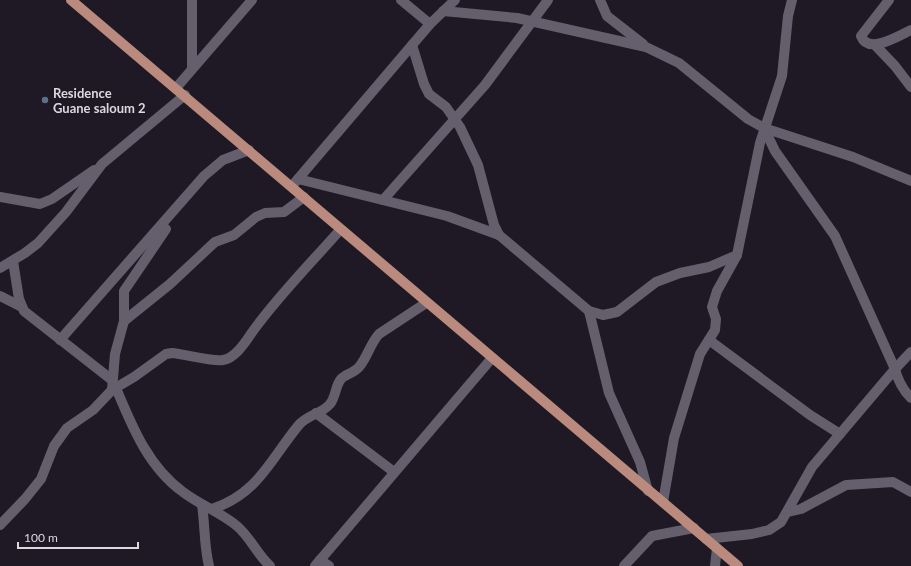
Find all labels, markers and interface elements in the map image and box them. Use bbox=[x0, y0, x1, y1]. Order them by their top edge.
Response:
place label: Residence Guane saloum 2 bbox=[53, 85, 146, 116]
marker: Residence Guane saloum 2 bbox=[40, 95, 50, 105]
scale bar bbox=[18, 524, 138, 550]
text: 100 m bbox=[24, 530, 58, 545]

